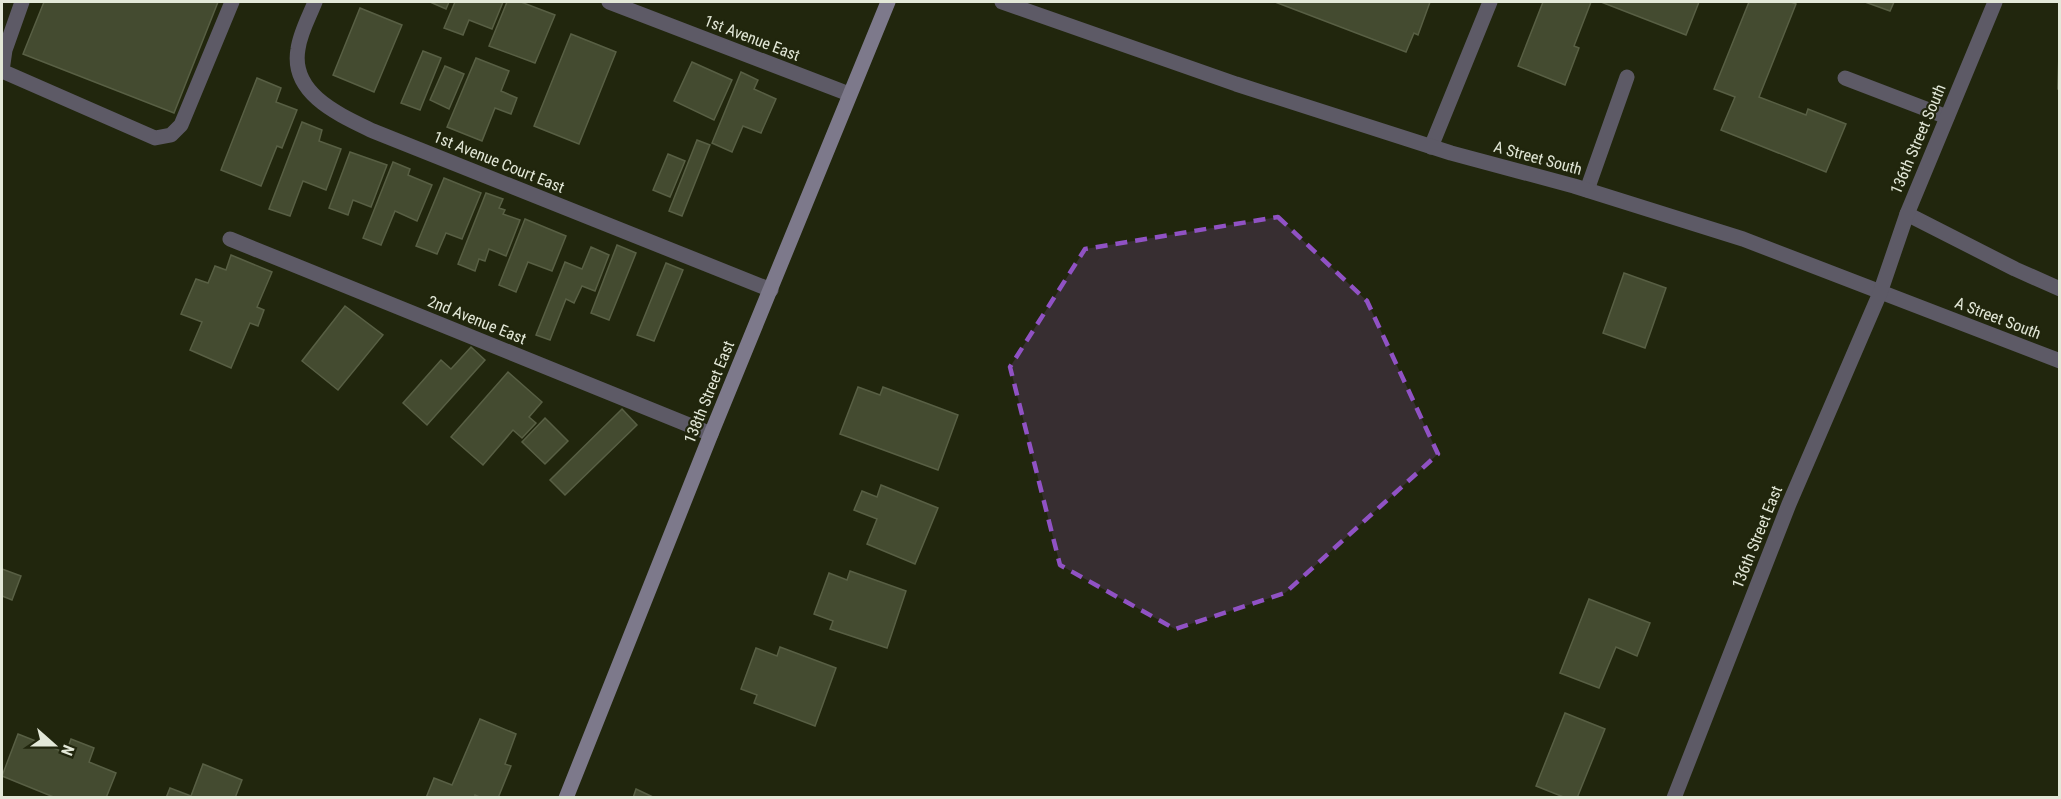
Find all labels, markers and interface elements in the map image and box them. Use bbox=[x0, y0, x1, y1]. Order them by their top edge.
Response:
street label: 1st Avenue East bbox=[701, 11, 803, 65]
street label: 136th Street South bbox=[1886, 81, 1950, 197]
street label: 1st Avenue Court East bbox=[431, 127, 567, 197]
street label: A Street South bbox=[1492, 137, 1584, 179]
street label: 2nd Avenue East bbox=[425, 292, 529, 349]
street label: A Street South bbox=[1952, 293, 2044, 343]
street label: 138th Street East bbox=[680, 338, 738, 446]
street label: 136th Street East bbox=[1728, 483, 1786, 591]
north arrow bbox=[24, 715, 84, 775]
text: N bbox=[57, 742, 78, 758]

